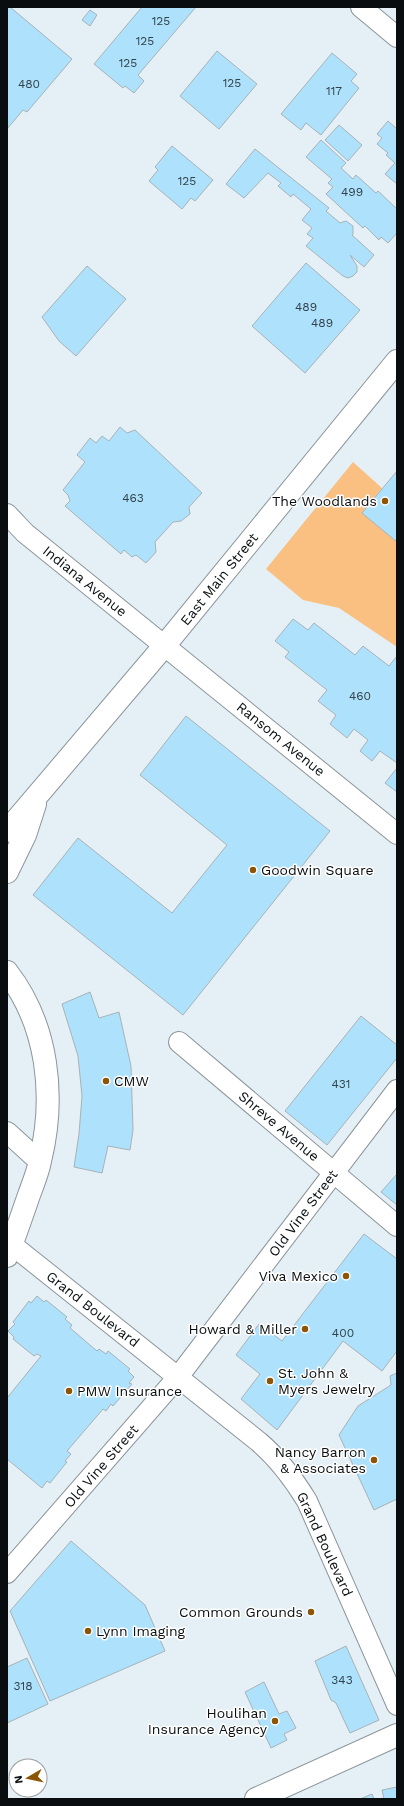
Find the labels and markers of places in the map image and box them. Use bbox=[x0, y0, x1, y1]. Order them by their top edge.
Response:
place label: The Woodlands bbox=[272, 493, 377, 509]
marker: The Woodlands bbox=[380, 496, 390, 506]
place label: Goodwin Square bbox=[261, 862, 373, 878]
marker: Goodwin Square bbox=[248, 865, 258, 875]
place label: CMW bbox=[114, 1073, 149, 1089]
marker: CMW bbox=[101, 1076, 111, 1086]
place label: Viva Mexico bbox=[259, 1268, 338, 1284]
marker: Viva Mexico bbox=[341, 1271, 351, 1281]
place label: Howard & Miller bbox=[189, 1321, 297, 1337]
marker: Howard & Miller bbox=[300, 1324, 310, 1334]
place label: St. John & Myers Jewelry bbox=[278, 1365, 376, 1397]
marker: St. John & Myers Jewelry bbox=[265, 1376, 275, 1386]
place label: PMW Insurance bbox=[77, 1383, 182, 1399]
marker: PMW Insurance bbox=[64, 1386, 74, 1396]
place label: Nancy Barron & Associates bbox=[275, 1444, 366, 1476]
marker: Nancy Barron & Associates bbox=[369, 1455, 379, 1465]
place label: Common Grounds bbox=[179, 1604, 303, 1620]
marker: Common Grounds bbox=[306, 1607, 316, 1617]
place label: Lynn Imaging bbox=[96, 1623, 186, 1639]
marker: Lynn Imaging bbox=[83, 1626, 93, 1636]
place label: Houlihan Insurance Agency bbox=[148, 1705, 268, 1737]
marker: Houlihan Insurance Agency bbox=[270, 1716, 280, 1726]

